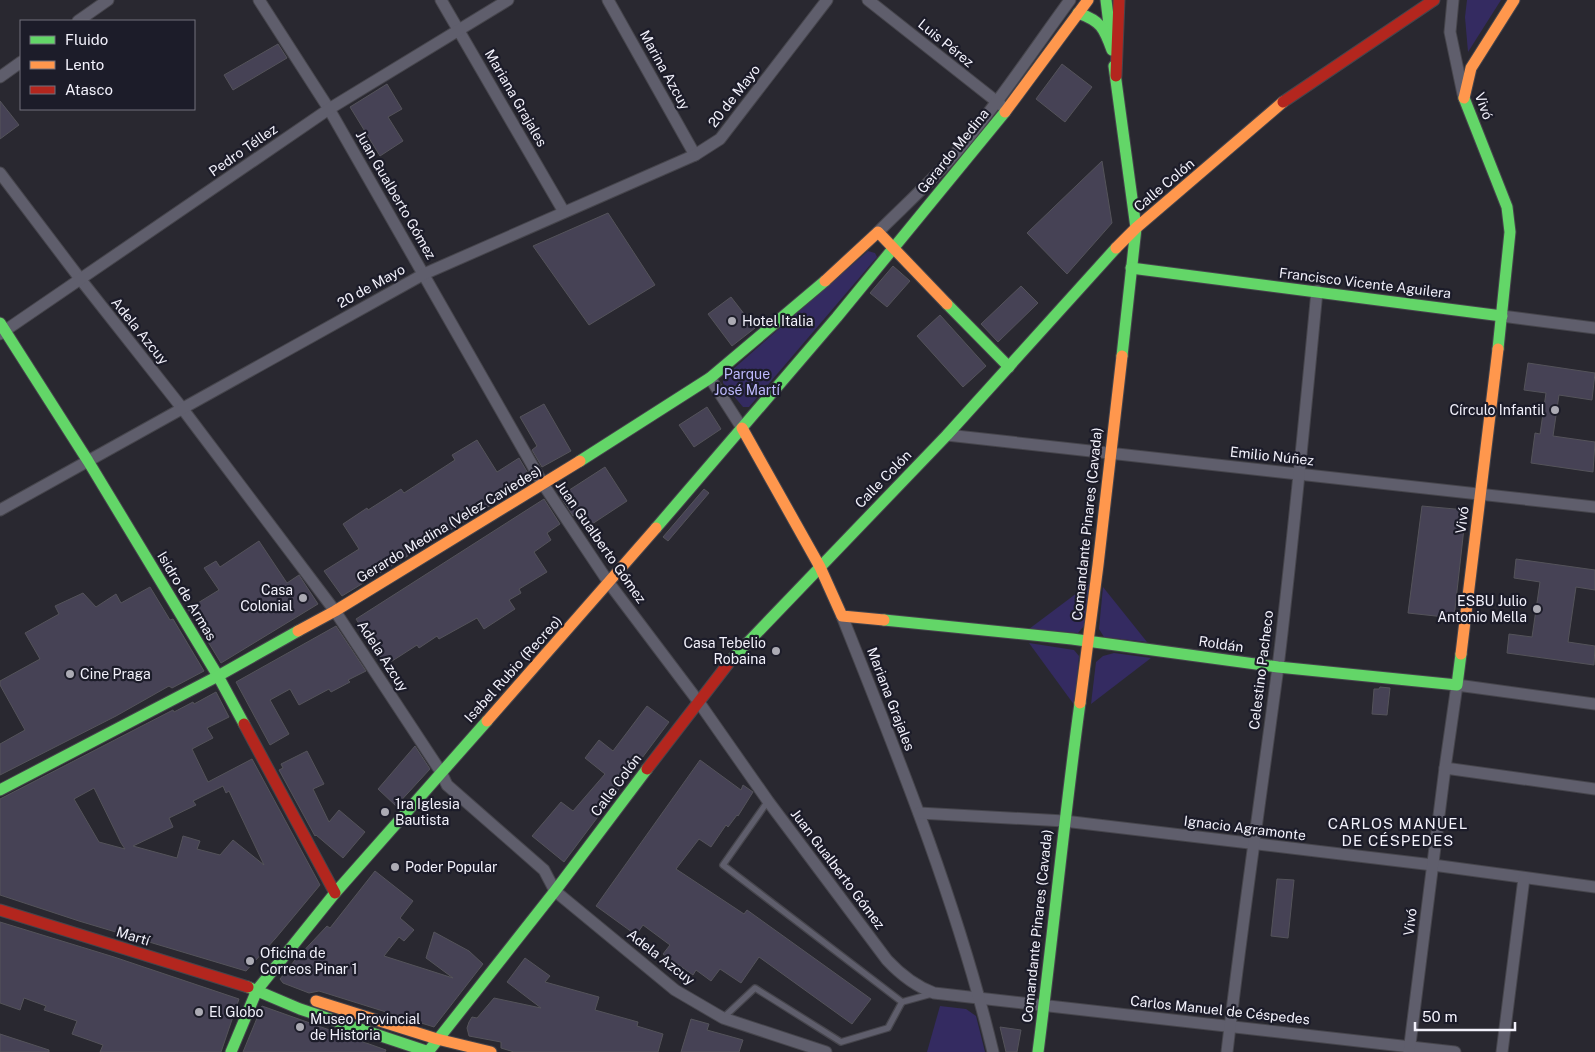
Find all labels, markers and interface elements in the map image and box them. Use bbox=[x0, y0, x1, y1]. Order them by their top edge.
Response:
street label: Luis Pérez bbox=[915, 16, 977, 70]
legend bbox=[20, 20, 195, 110]
street label: Marina Azcuy bbox=[637, 28, 694, 113]
text: Fluido bbox=[65, 31, 108, 48]
street label: Mariana Grajales bbox=[482, 47, 550, 149]
text: Lento bbox=[65, 56, 104, 73]
street label: 20 de Mayo bbox=[705, 62, 763, 130]
text: Atasco bbox=[65, 81, 113, 98]
street label: Vivó bbox=[1472, 90, 1496, 122]
street label: Gerardo Medina bbox=[914, 106, 992, 196]
street label: Pedro Téllez bbox=[206, 121, 280, 179]
street label: Juan Gualberto Gómez bbox=[353, 128, 440, 262]
street label: Calle Colón bbox=[1131, 155, 1197, 215]
street label: 20 de Mayo bbox=[334, 261, 408, 311]
street label: Francisco Vicente Aguilera bbox=[1278, 264, 1452, 302]
street label: Adela Azcuy bbox=[108, 294, 172, 368]
place label: Hotel Italia bbox=[742, 313, 813, 329]
marker: Hotel Italia bbox=[726, 315, 738, 327]
park label: Parque José Martí bbox=[714, 366, 781, 398]
place label: Círculo Infantil bbox=[1449, 402, 1545, 418]
marker: Círculo Infantil bbox=[1549, 404, 1561, 416]
street label: Comandante Pinares (Cavada) bbox=[1069, 427, 1105, 621]
street label: Emilio Núñez bbox=[1229, 444, 1315, 468]
street label: Calle Colón bbox=[852, 447, 914, 511]
street label: Gerardo Medina (Velez Caviedes) bbox=[353, 462, 545, 586]
street label: Juan Gualberto Gómez bbox=[553, 478, 650, 607]
street label: Vivó bbox=[1452, 505, 1472, 535]
street label: Isidro de Armas bbox=[154, 548, 220, 644]
place label: Casa Colonial bbox=[240, 582, 293, 614]
marker: Casa Colonial bbox=[297, 592, 309, 604]
place label: ESBU Julio Antonio Mella bbox=[1437, 593, 1527, 625]
marker: ESBU Julio Antonio Mella bbox=[1531, 603, 1543, 615]
street label: Celestino Pacheco bbox=[1246, 609, 1276, 731]
street label: Isabel Rubio (Recreo) bbox=[461, 612, 565, 726]
street label: Adela Azcuy bbox=[354, 618, 412, 695]
street label: Roldán bbox=[1197, 633, 1245, 655]
place label: Casa Tebelio Robaina bbox=[683, 635, 766, 667]
marker: Casa Tebelio Robaina bbox=[770, 645, 782, 657]
street label: Mariana Grajales bbox=[864, 645, 918, 753]
place label: Cine Praga bbox=[80, 666, 151, 682]
marker: Cine Praga bbox=[64, 668, 76, 680]
street label: Calle Colón bbox=[587, 751, 645, 819]
place label: 1ra Iglesia Bautista bbox=[395, 796, 460, 828]
marker: 1ra Iglesia Bautista bbox=[379, 806, 391, 818]
street label: Juan Gualberto Gómez bbox=[788, 806, 888, 932]
street label: Ignacio Agramonte bbox=[1183, 813, 1307, 843]
district label: CARLOS MANUEL DE CÉSPEDES bbox=[1328, 815, 1468, 849]
street label: Comandante Pinares (Cavada) bbox=[1019, 829, 1055, 1023]
place label: Poder Popular bbox=[405, 859, 498, 875]
marker: Poder Popular bbox=[389, 861, 401, 873]
street label: Vivó bbox=[1400, 907, 1420, 937]
street label: Martí bbox=[114, 923, 152, 949]
street label: Adela Azcuy bbox=[624, 926, 698, 989]
place label: Oficina de Correos Pinar 1 bbox=[260, 945, 357, 977]
marker: Oficina de Correos Pinar 1 bbox=[244, 955, 256, 967]
street label: Carlos Manuel de Céspedes bbox=[1129, 993, 1311, 1027]
scale bar bbox=[1415, 1000, 1515, 1032]
place label: El Globo bbox=[209, 1004, 264, 1020]
marker: El Globo bbox=[193, 1006, 205, 1018]
text: 50 m bbox=[1422, 1008, 1457, 1025]
place label: Museo Provincial de Historia bbox=[310, 1011, 420, 1043]
marker: Museo Provincial de Historia bbox=[294, 1021, 306, 1033]

